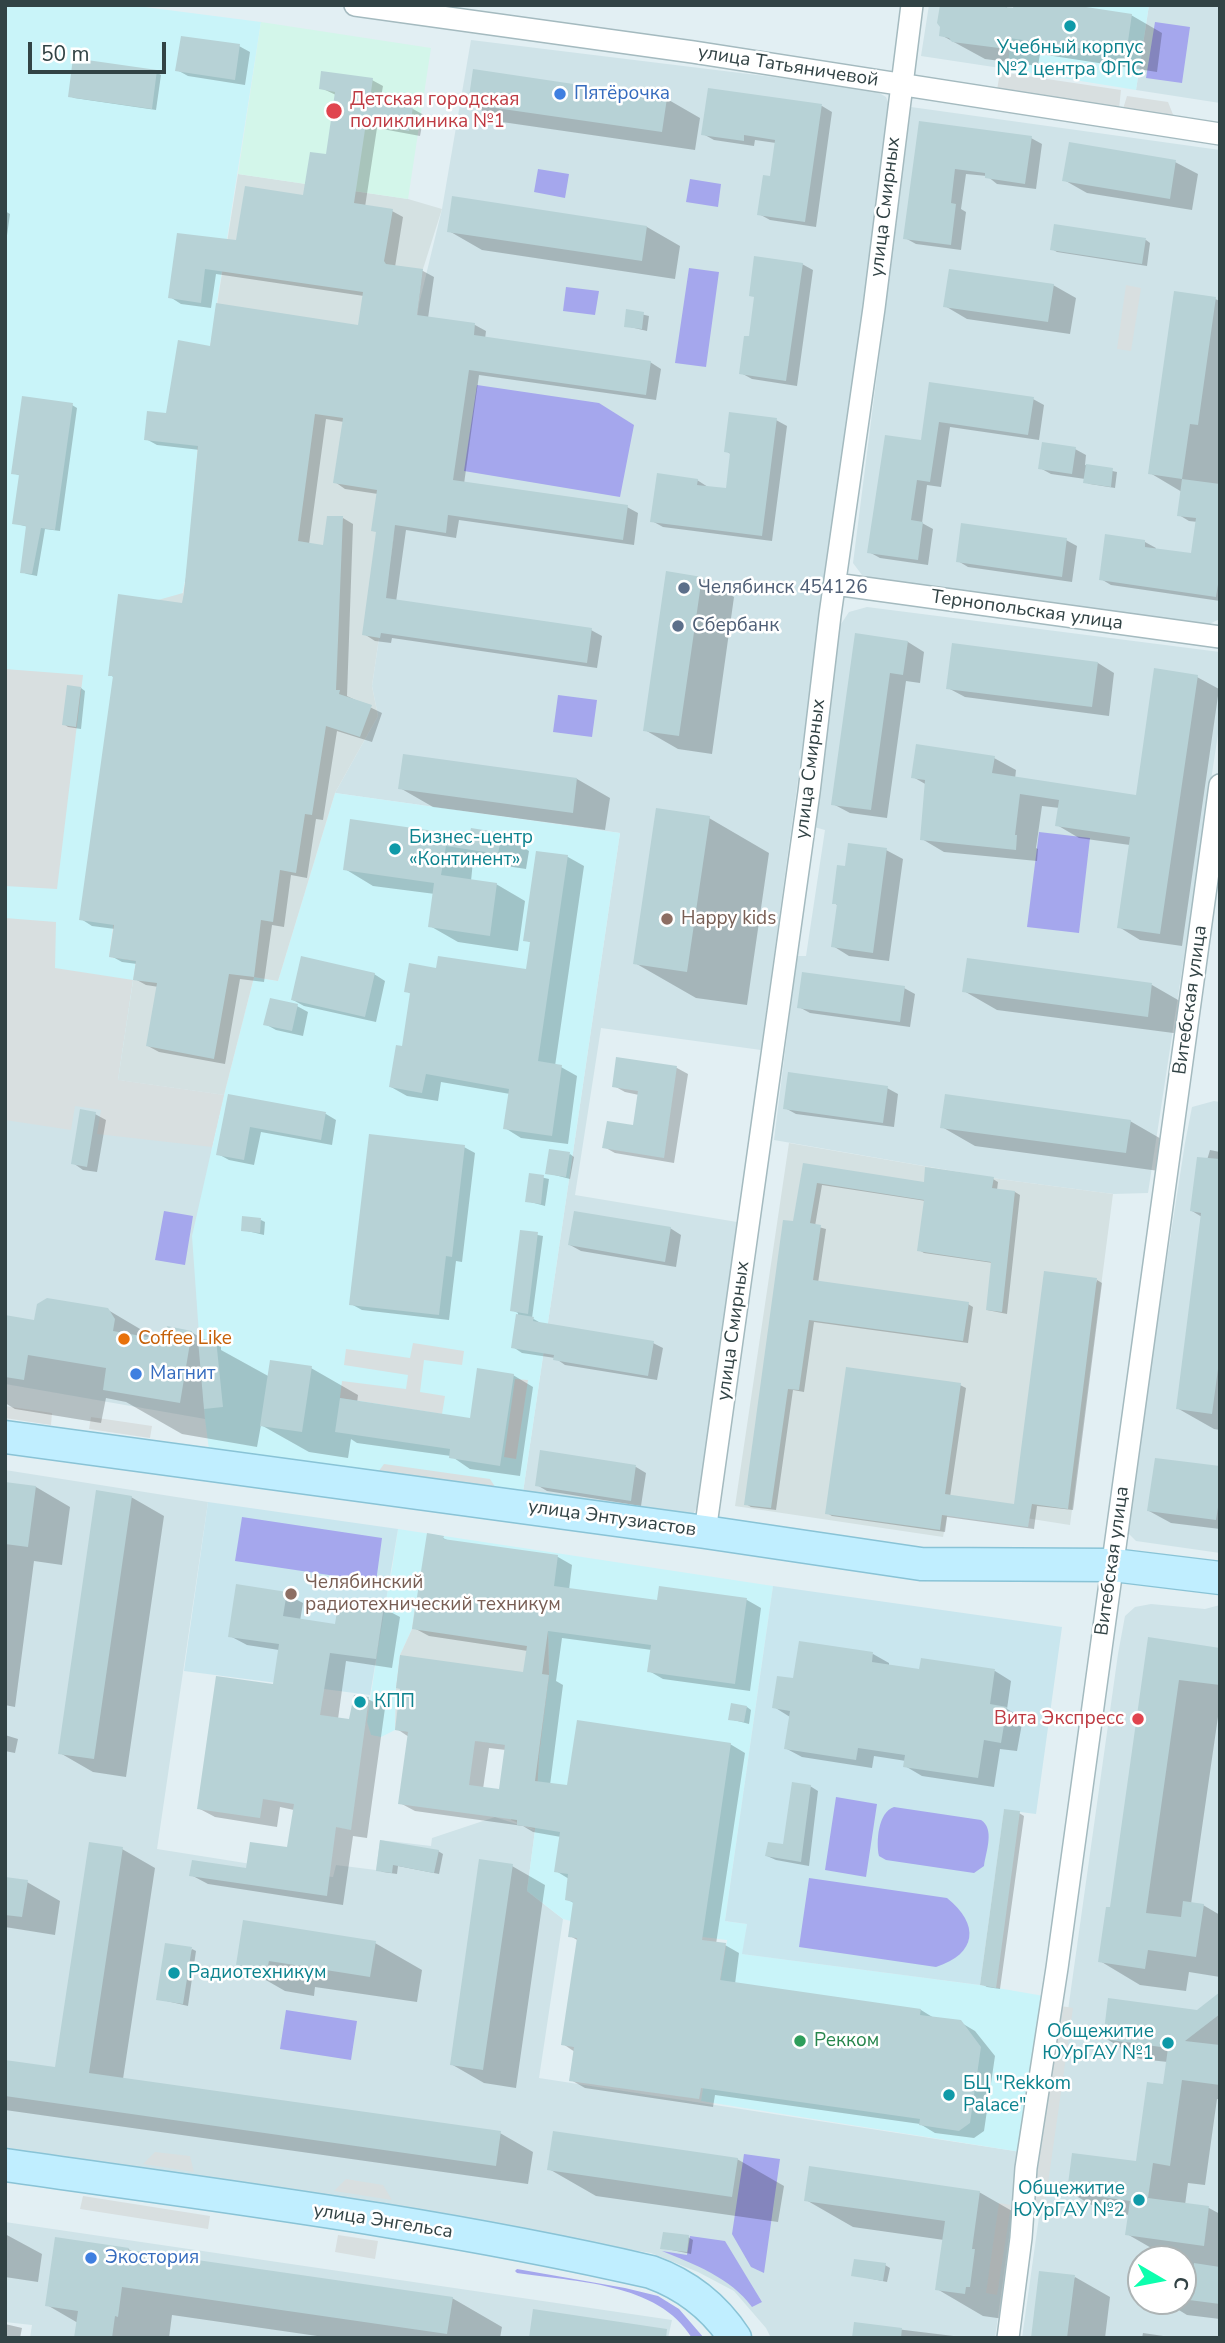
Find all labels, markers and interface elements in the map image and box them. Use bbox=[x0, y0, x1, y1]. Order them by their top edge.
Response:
marker: Учебный корпус №2 центра ФПС bbox=[1062, 18, 1078, 34]
scale bar bbox=[32, 28, 170, 72]
place label: Учебный корпус №2 центра ФПС bbox=[996, 37, 1144, 81]
text: 50 m bbox=[41, 40, 90, 68]
street label: улица Татьяничевой bbox=[696, 41, 880, 93]
place label: Пятёрочка bbox=[574, 83, 670, 105]
marker: Пятёрочка bbox=[552, 86, 568, 102]
place label: Детская городская поликлиника №1 bbox=[350, 89, 520, 133]
marker: Детская городская поликлиника №1 bbox=[324, 101, 344, 121]
street label: улица Смирных bbox=[866, 136, 906, 278]
place label: Челябинск 454126 bbox=[698, 577, 868, 599]
marker: Челябинск 454126 bbox=[676, 580, 692, 596]
street label: Тернопольская улица bbox=[930, 586, 1124, 636]
place label: Сбербанк bbox=[692, 615, 779, 637]
marker: Сбербанк bbox=[670, 618, 686, 634]
street label: улица Смирных bbox=[791, 698, 831, 840]
place label: Бизнес-центр «Континент» bbox=[409, 827, 533, 871]
marker: Бизнес-центр «Континент» bbox=[387, 841, 403, 857]
place label: Happy kids bbox=[681, 908, 776, 930]
marker: Happy kids bbox=[659, 911, 675, 927]
street label: Витебская улица bbox=[1169, 924, 1213, 1076]
street label: улица Смирных bbox=[713, 1260, 755, 1402]
place label: Coffee Like bbox=[138, 1328, 232, 1350]
marker: Coffee Like bbox=[116, 1331, 132, 1347]
place label: Магнит bbox=[150, 1363, 215, 1385]
marker: Магнит bbox=[128, 1366, 144, 1382]
street label: Витебская улица bbox=[1091, 1485, 1135, 1637]
street label: улица Энтузиастов bbox=[526, 1496, 698, 1542]
place label: Челябинский радиотехнический техникум bbox=[305, 1572, 561, 1616]
marker: Челябинский радиотехнический техникум bbox=[283, 1586, 299, 1602]
place label: КПП bbox=[374, 1691, 415, 1713]
marker: КПП bbox=[352, 1694, 368, 1710]
place label: Вита Экспресс bbox=[994, 1708, 1124, 1730]
marker: Вита Экспресс bbox=[1130, 1711, 1146, 1727]
place label: Радиотехникум bbox=[188, 1962, 327, 1984]
marker: Радиотехникум bbox=[166, 1965, 182, 1981]
place label: Общежитие ЮУрГАУ №1 bbox=[1042, 2021, 1154, 2065]
place label: Рекком bbox=[814, 2030, 879, 2052]
marker: Рекком bbox=[792, 2033, 808, 2049]
marker: Общежитие ЮУрГАУ №1 bbox=[1160, 2035, 1176, 2051]
place label: БЦ "Rekkom Palace" bbox=[963, 2073, 1071, 2117]
marker: БЦ "Rekkom Palace" bbox=[941, 2087, 957, 2103]
place label: Общежитие ЮУрГАУ №2 bbox=[1013, 2178, 1125, 2222]
marker: Общежитие ЮУрГАУ №2 bbox=[1131, 2192, 1147, 2208]
street label: улица Энгельса bbox=[312, 2200, 454, 2244]
north arrow bbox=[1127, 2245, 1197, 2315]
place label: Экостория bbox=[105, 2247, 199, 2269]
marker: Экостория bbox=[83, 2250, 99, 2266]
text: С bbox=[1167, 2275, 1195, 2292]

